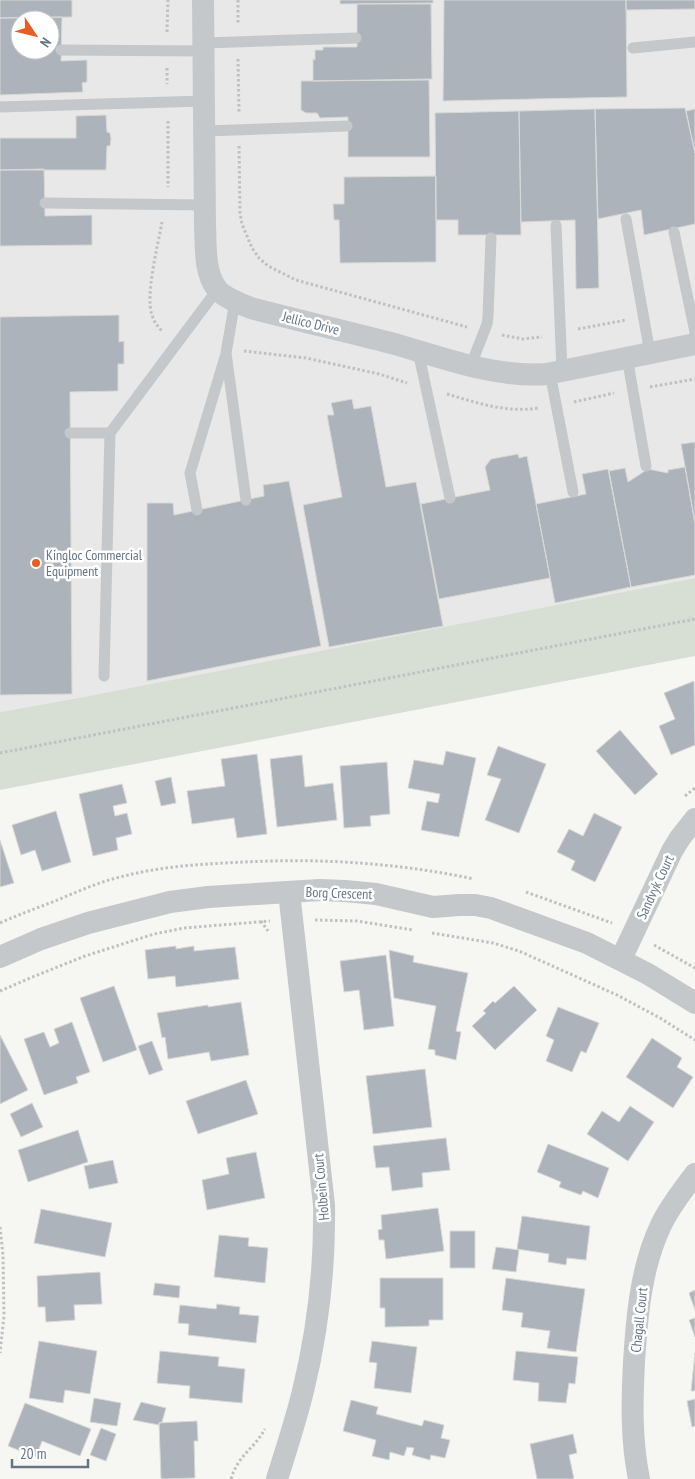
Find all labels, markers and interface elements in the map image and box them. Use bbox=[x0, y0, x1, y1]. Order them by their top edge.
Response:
north arrow bbox=[10, 10, 60, 60]
text: N bbox=[36, 34, 55, 51]
street label: Jellico Drive bbox=[280, 307, 341, 339]
place label: Kingloc Commercial Equipment bbox=[46, 546, 143, 580]
marker: Kingloc Commercial Equipment bbox=[30, 557, 42, 569]
street label: Sandvyk Court bbox=[632, 852, 678, 922]
street label: Borg Crescent bbox=[305, 883, 373, 903]
street label: Holbein Court bbox=[309, 1153, 333, 1221]
street label: Chagall Court bbox=[627, 1286, 651, 1354]
scale bar bbox=[12, 1436, 89, 1468]
text: 20 m bbox=[20, 1444, 46, 1463]

